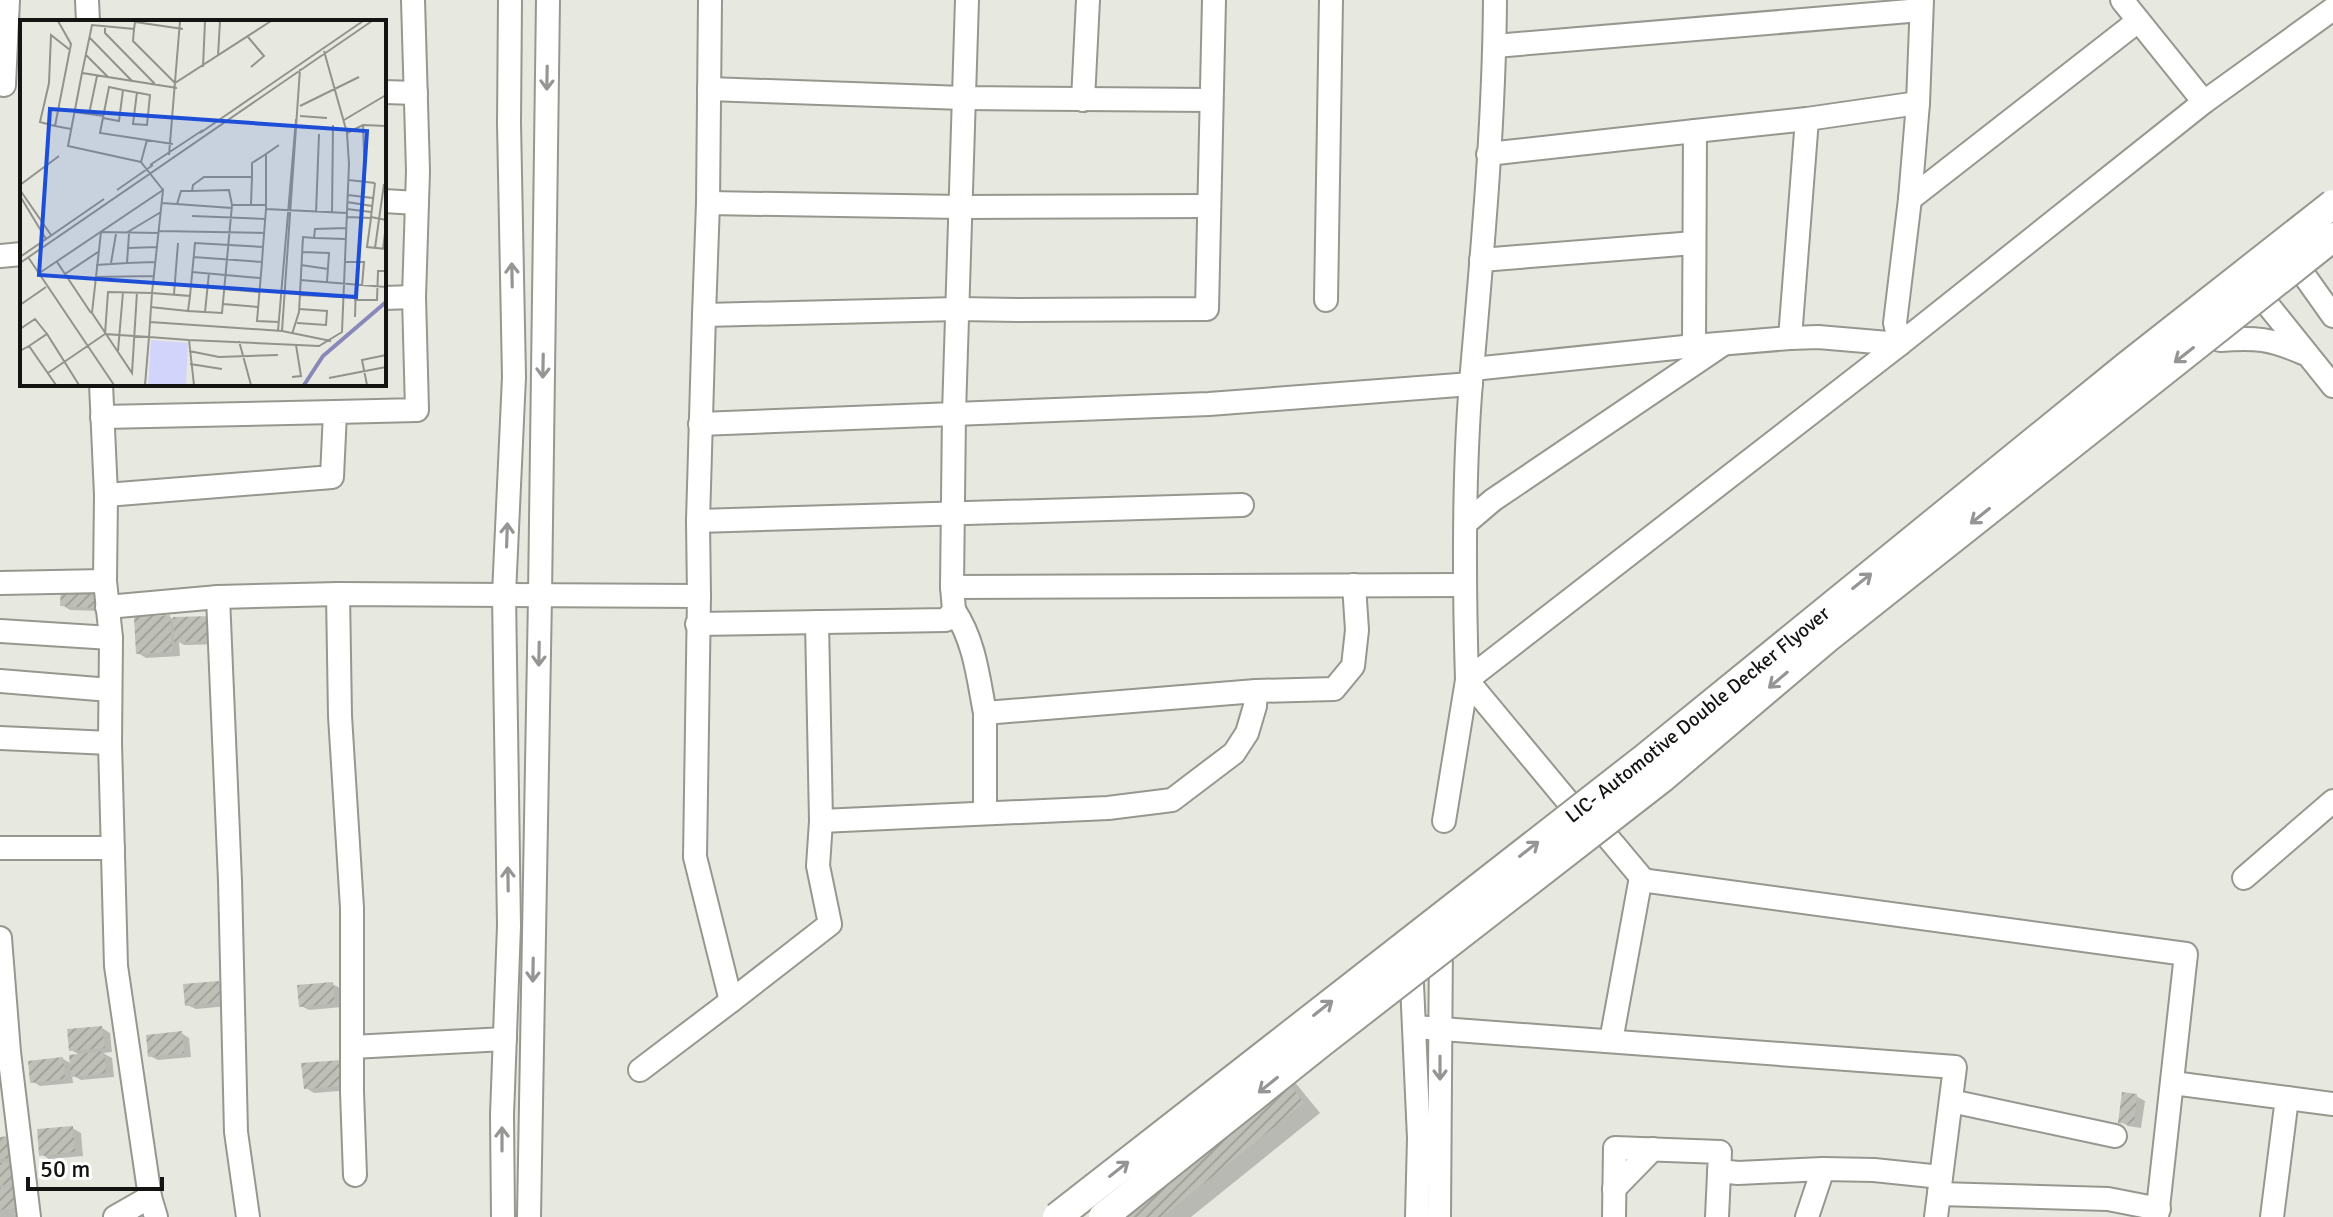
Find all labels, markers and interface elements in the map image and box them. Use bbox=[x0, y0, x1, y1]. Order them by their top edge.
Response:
inset map bbox=[20, 20, 386, 386]
one-way arrow bbox=[539, 64, 555, 91]
one-way arrow bbox=[504, 262, 520, 289]
one-way arrow bbox=[2174, 346, 2195, 363]
one-way arrow bbox=[535, 352, 550, 379]
one-way arrow bbox=[1970, 507, 1991, 525]
one-way arrow bbox=[499, 522, 514, 549]
one-way arrow bbox=[1851, 572, 1872, 589]
street label: LIC- Automotive Double Decker Flyover bbox=[1560, 600, 1835, 828]
one-way arrow bbox=[531, 640, 547, 667]
one-way arrow bbox=[1768, 671, 1789, 689]
one-way arrow bbox=[1517, 840, 1539, 857]
one-way arrow bbox=[500, 866, 516, 893]
one-way arrow bbox=[526, 956, 541, 983]
one-way arrow bbox=[1312, 1000, 1334, 1017]
one-way arrow bbox=[1432, 1054, 1448, 1081]
one-way arrow bbox=[1258, 1077, 1279, 1094]
one-way arrow bbox=[494, 1126, 510, 1153]
scale bar bbox=[28, 1141, 162, 1191]
text: 50 m bbox=[40, 1154, 90, 1184]
one-way arrow bbox=[1108, 1160, 1129, 1177]

